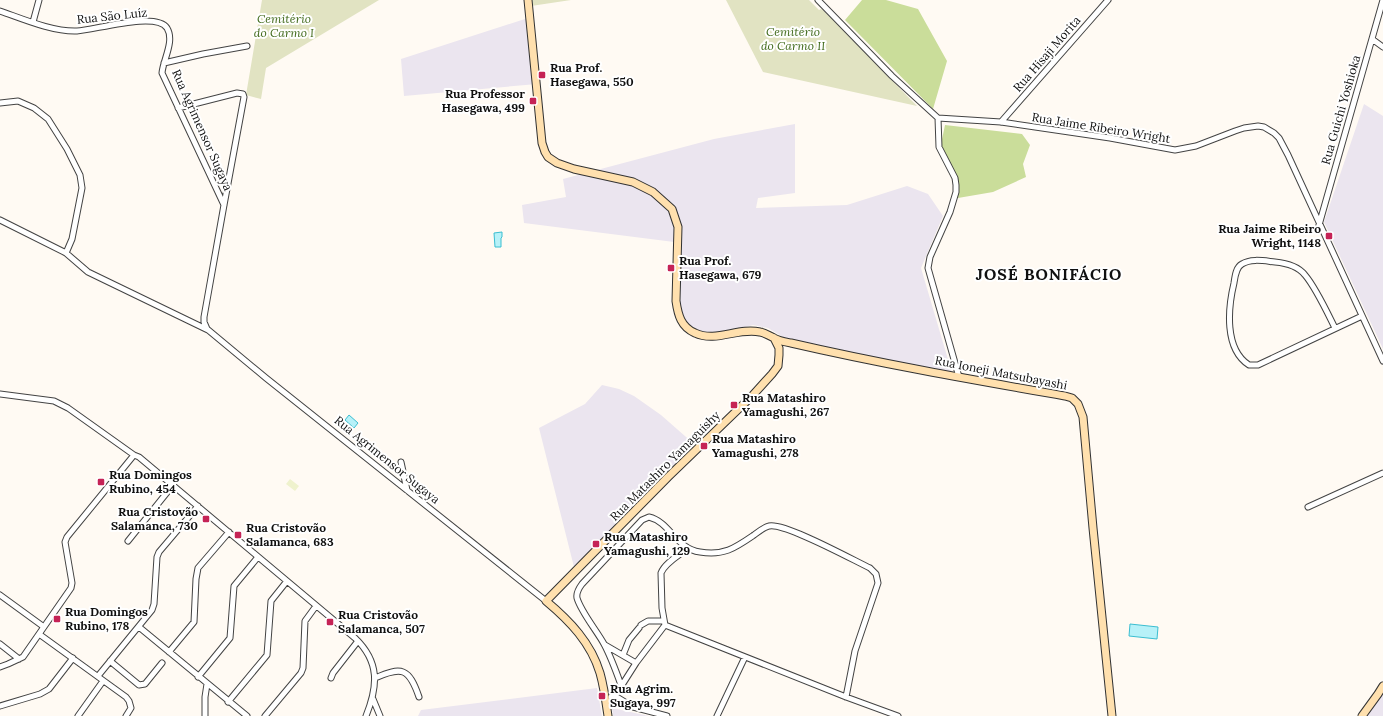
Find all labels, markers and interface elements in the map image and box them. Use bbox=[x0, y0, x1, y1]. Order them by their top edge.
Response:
street label: Rua São Luíz bbox=[76, 4, 148, 27]
park label: Cemitério do Carmo I bbox=[254, 11, 314, 40]
street label: Rua Hisaji Morita bbox=[1010, 13, 1084, 95]
park label: Cemitério do Carmo II bbox=[761, 24, 825, 53]
street label: Rua Guichi Yoshioka bbox=[1318, 53, 1363, 166]
place label: Rua Prof. Hasegawa, 550 bbox=[550, 60, 634, 89]
street label: Rua Agrimensor Sugaya bbox=[169, 67, 236, 193]
marker: Rua Prof. Hasegawa, 550 bbox=[537, 70, 547, 80]
place label: Rua Professor Hasegawa, 499 bbox=[442, 86, 525, 115]
marker: Rua Professor Hasegawa, 499 bbox=[528, 96, 538, 106]
street label: Rua Jaime Ribeiro Wright bbox=[1031, 109, 1172, 146]
place label: Rua Jaime Ribeiro Wright, 1148 bbox=[1218, 221, 1321, 250]
marker: Rua Jaime Ribeiro Wright, 1148 bbox=[1324, 231, 1334, 241]
place label: Rua Prof. Hasegawa, 679 bbox=[679, 253, 762, 282]
marker: Rua Prof. Hasegawa, 679 bbox=[666, 263, 676, 273]
district label: JOSÉ BONIFÁCIO bbox=[976, 264, 1122, 284]
street label: Rua Ioneji Matsubayashi bbox=[934, 352, 1069, 393]
place label: Rua Matashiro Yamagushi, 267 bbox=[742, 390, 829, 419]
marker: Rua Matashiro Yamagushi, 267 bbox=[729, 400, 739, 410]
street label: Rua Matashiro Yamaguishy bbox=[606, 407, 723, 524]
street label: Rua Agrimensor Sugaya bbox=[332, 412, 443, 507]
place label: Rua Matashiro Yamagushi, 278 bbox=[712, 431, 799, 460]
marker: Rua Matashiro Yamagushi, 278 bbox=[699, 441, 709, 451]
place label: Rua Domingos Rubino, 454 bbox=[109, 467, 192, 496]
marker: Rua Domingos Rubino, 454 bbox=[96, 477, 106, 487]
place label: Rua Cristovão Salamanca, 730 bbox=[111, 504, 198, 533]
marker: Rua Cristovão Salamanca, 730 bbox=[201, 514, 211, 524]
place label: Rua Cristovão Salamanca, 683 bbox=[246, 520, 334, 549]
place label: Rua Matashiro Yamagushi, 129 bbox=[604, 529, 690, 558]
marker: Rua Cristovão Salamanca, 683 bbox=[233, 530, 243, 540]
marker: Rua Matashiro Yamagushi, 129 bbox=[591, 539, 601, 549]
place label: Rua Domingos Rubino, 178 bbox=[65, 604, 148, 633]
place label: Rua Cristovão Salamanca, 507 bbox=[338, 607, 425, 636]
marker: Rua Domingos Rubino, 178 bbox=[52, 614, 62, 624]
marker: Rua Cristovão Salamanca, 507 bbox=[325, 617, 335, 627]
place label: Rua Agrim. Sugaya, 997 bbox=[610, 681, 676, 710]
marker: Rua Agrim. Sugaya, 997 bbox=[597, 691, 607, 701]

